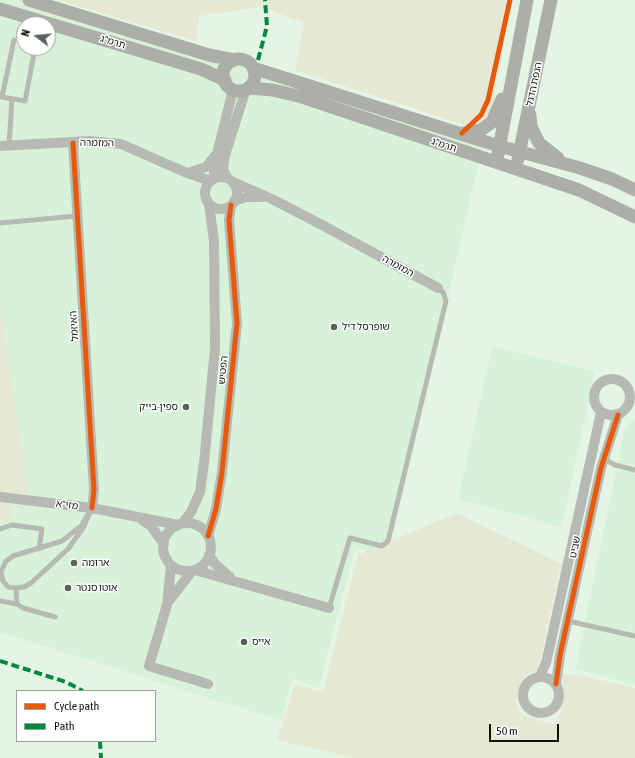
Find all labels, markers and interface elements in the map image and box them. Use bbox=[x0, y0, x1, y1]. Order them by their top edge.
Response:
north arrow bbox=[16, 16, 56, 56]
text: N bbox=[19, 28, 32, 38]
street label: תרמ"ג bbox=[99, 33, 127, 51]
street label: הנפת הדגל bbox=[523, 61, 545, 107]
street label: תרמ"ג bbox=[430, 135, 458, 155]
street label: המזמרה bbox=[80, 137, 114, 149]
street label: המזמרה bbox=[380, 252, 416, 280]
street label: האיזמל bbox=[67, 310, 81, 342]
place label: שופרסל דיל bbox=[342, 321, 390, 333]
marker: שופרסל דיל bbox=[329, 322, 339, 332]
street label: הפטיש bbox=[216, 355, 230, 385]
place label: ספין-בייק bbox=[139, 401, 178, 413]
marker: ספין-בייק bbox=[181, 402, 191, 412]
street label: מזי"א bbox=[55, 498, 79, 512]
street label: שביט bbox=[567, 535, 583, 559]
place label: ארומה bbox=[82, 557, 109, 569]
marker: ארומה bbox=[69, 558, 79, 568]
place label: אוטו סנטר bbox=[76, 582, 117, 594]
marker: אוטו סנטר bbox=[63, 583, 73, 593]
place label: אייס bbox=[252, 636, 270, 648]
marker: אייס bbox=[239, 637, 249, 647]
legend bbox=[16, 690, 156, 742]
text: Cycle path bbox=[54, 699, 99, 713]
scale bar bbox=[491, 716, 561, 742]
text: Path bbox=[54, 719, 75, 733]
text: 50 m bbox=[496, 724, 518, 738]

